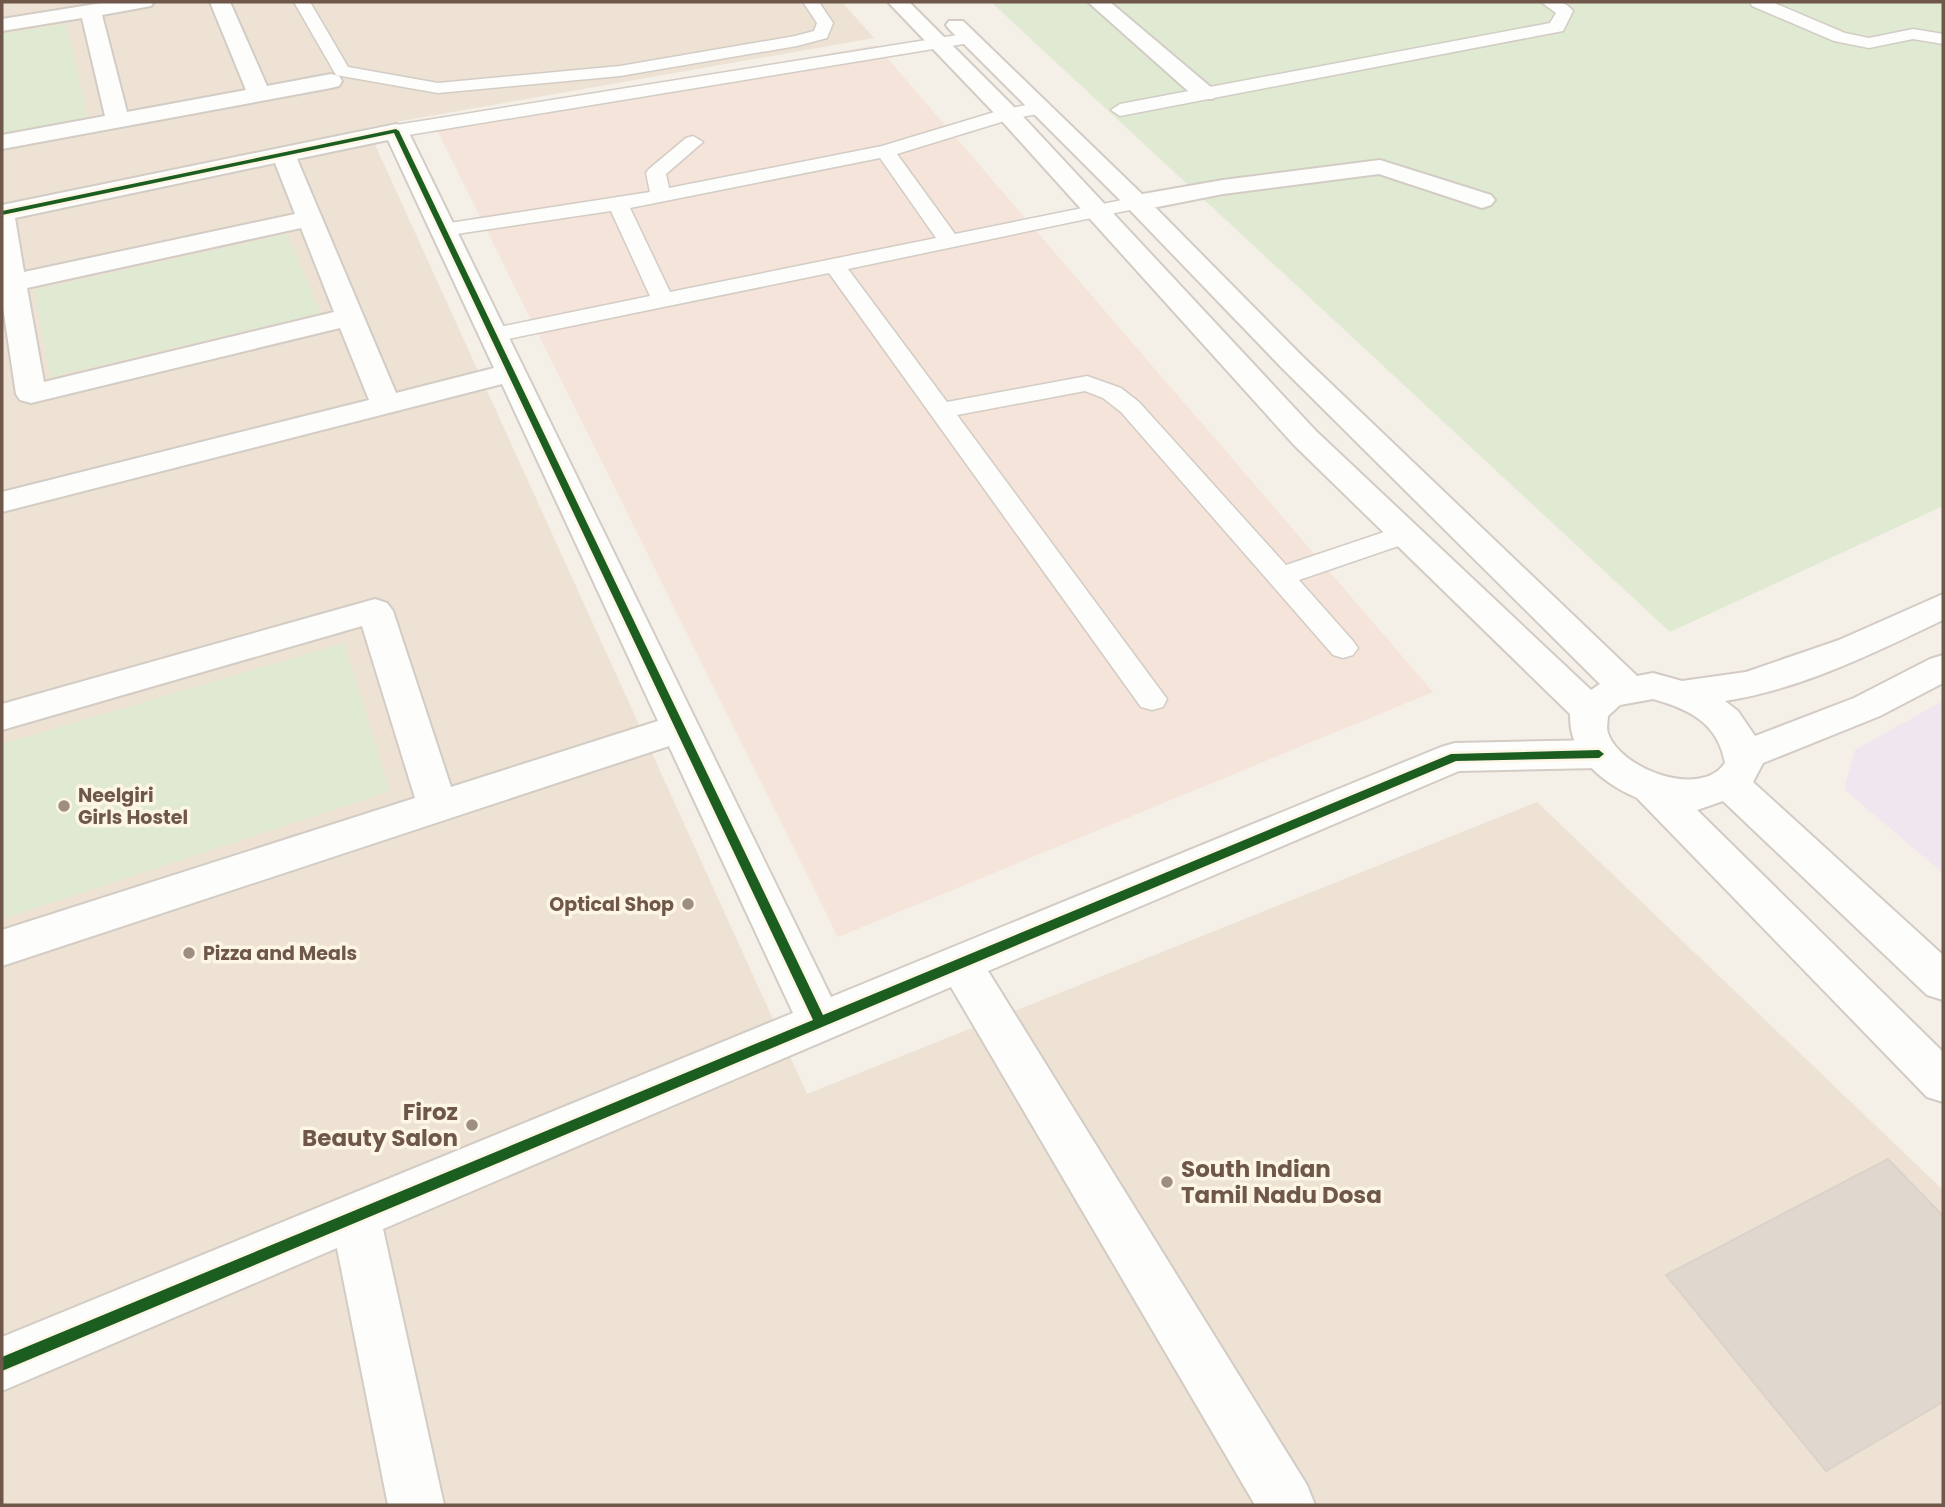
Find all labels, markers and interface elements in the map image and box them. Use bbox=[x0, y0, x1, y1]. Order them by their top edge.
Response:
place label: Neelgiri Girls Hostel bbox=[78, 782, 188, 831]
marker: Neelgiri Girls Hostel bbox=[56, 798, 72, 814]
place label: Optical Shop bbox=[549, 891, 674, 918]
marker: Optical Shop bbox=[680, 896, 696, 912]
place label: Pizza and Meals bbox=[203, 940, 357, 967]
marker: Pizza and Meals bbox=[181, 945, 197, 961]
place label: Firoz Beauty Salon bbox=[302, 1096, 458, 1154]
marker: Firoz Beauty Salon bbox=[464, 1117, 480, 1133]
place label: South Indian Tamil Nadu Dosa bbox=[1181, 1153, 1382, 1211]
marker: South Indian Tamil Nadu Dosa bbox=[1159, 1174, 1175, 1190]

